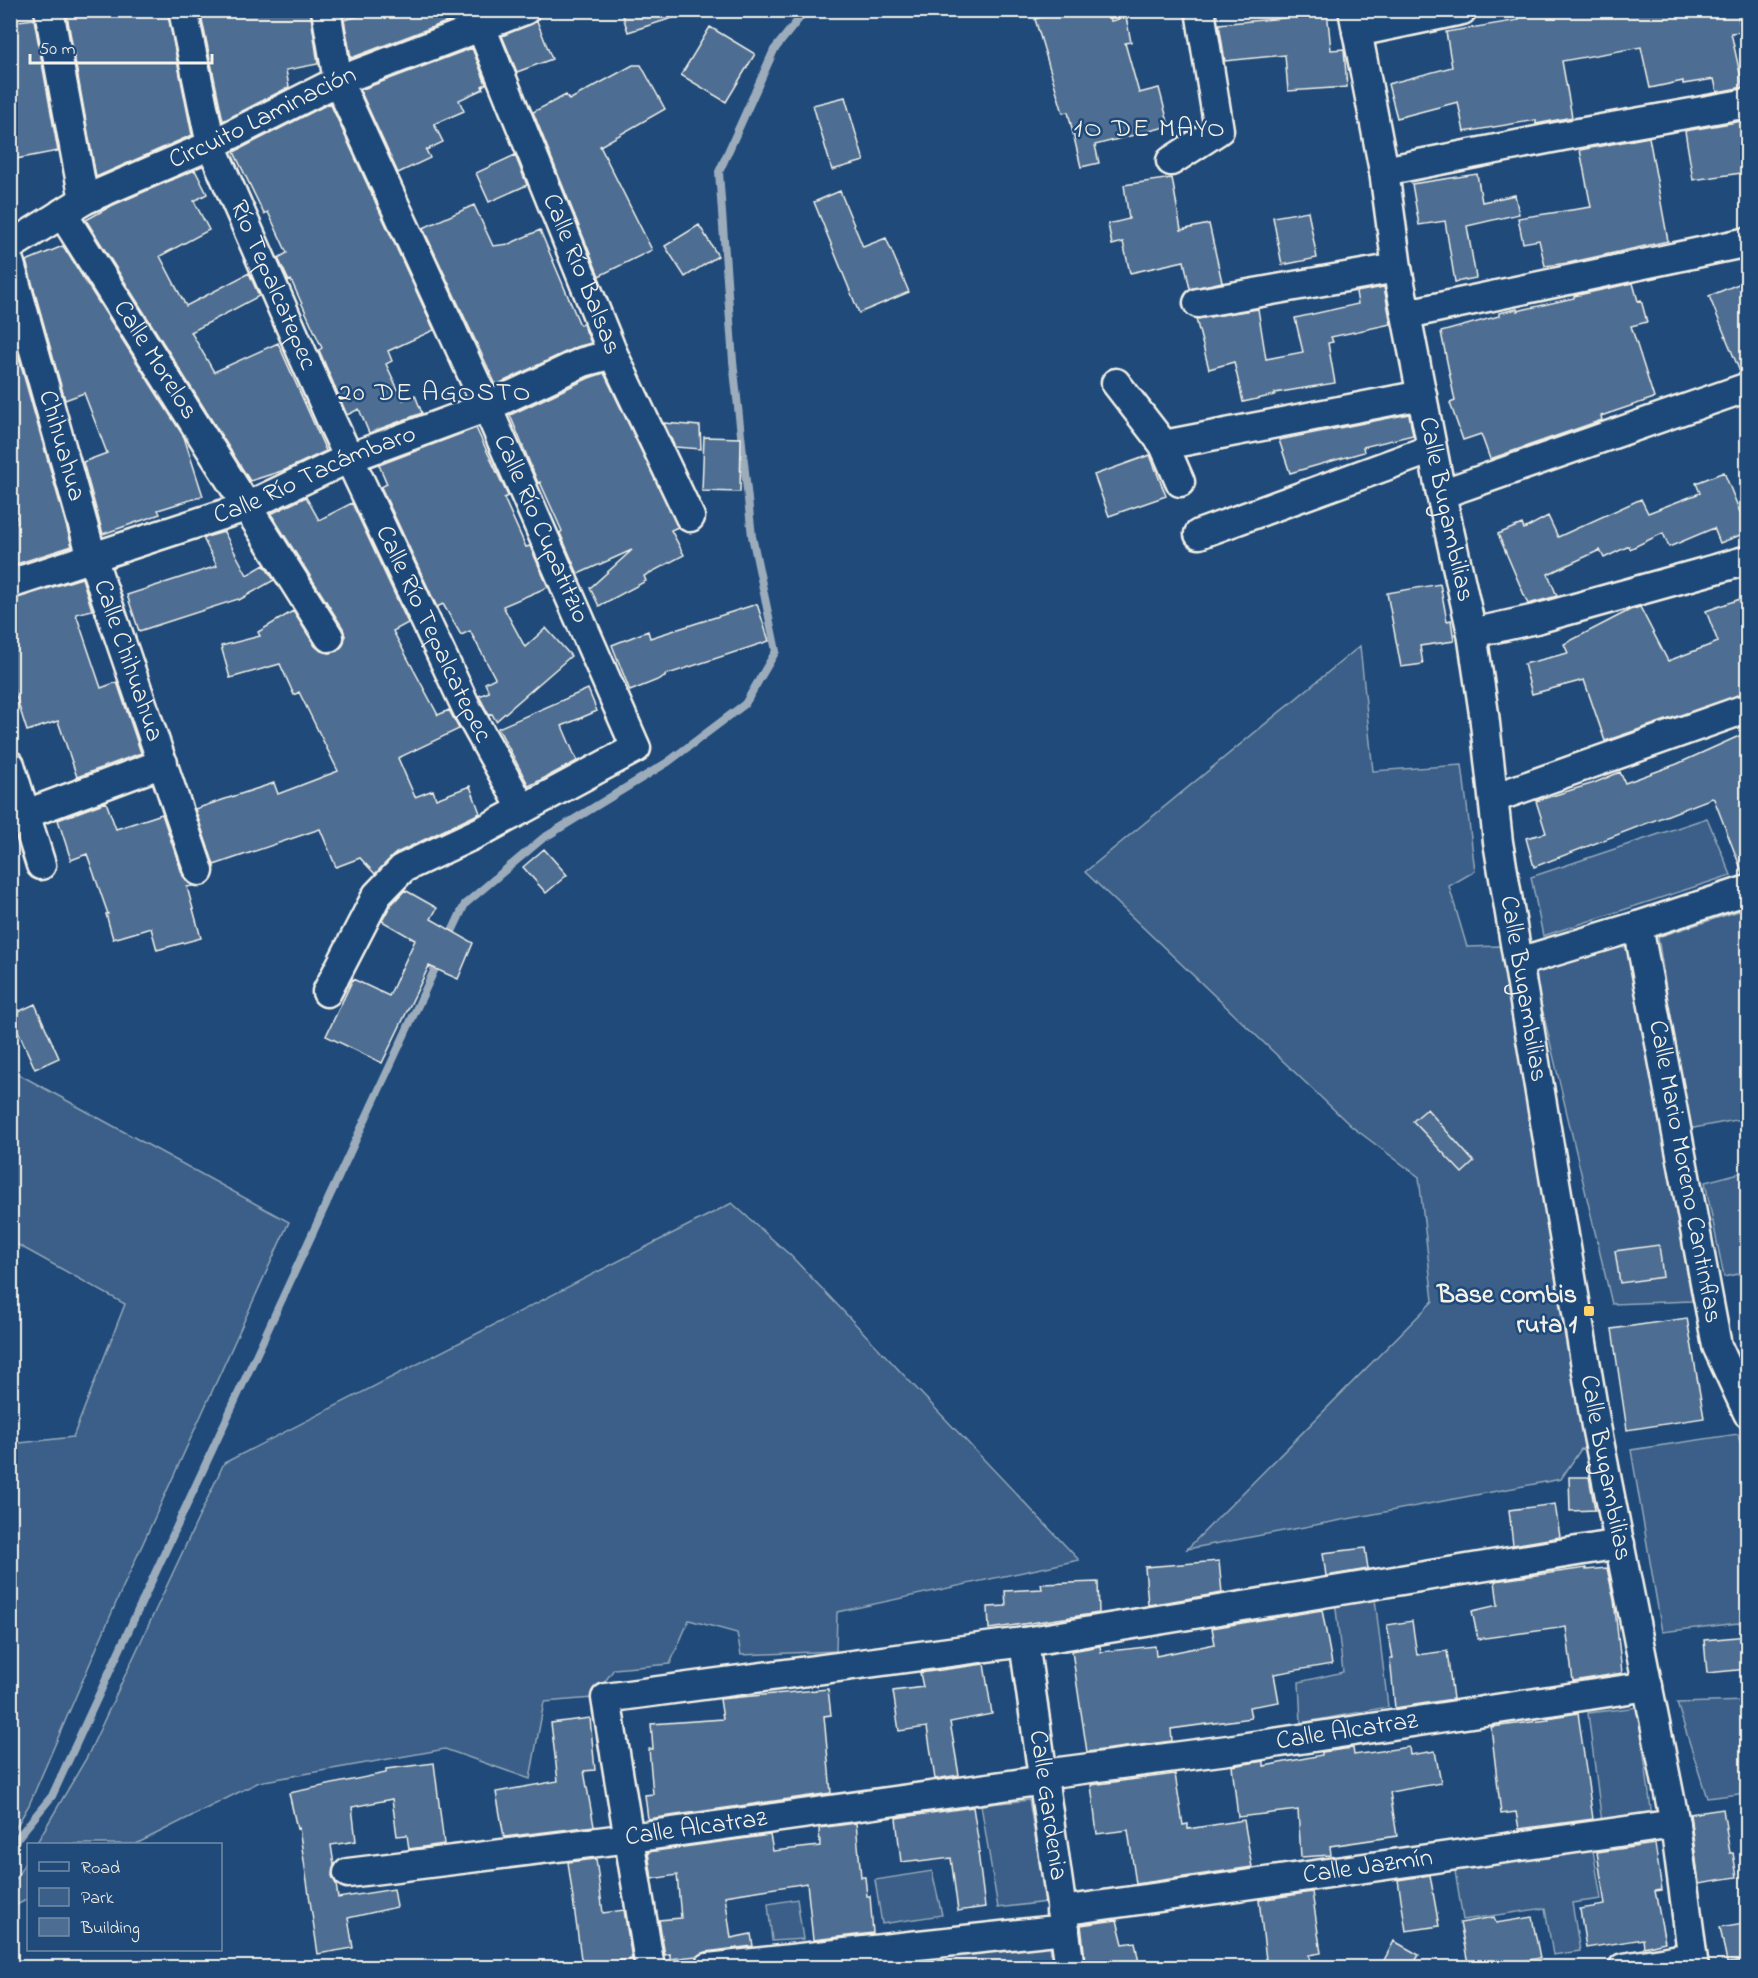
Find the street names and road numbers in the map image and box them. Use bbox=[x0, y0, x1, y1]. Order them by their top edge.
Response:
street label: Circuito Laminación bbox=[163, 57, 362, 180]
street label: Calle Río Balsas bbox=[531, 188, 630, 361]
street label: Río Tepalcatepec bbox=[219, 194, 326, 377]
street label: Calle Morelos bbox=[103, 293, 207, 428]
street label: Chihuahua bbox=[27, 386, 95, 506]
street label: Calle Bugambilias bbox=[1407, 414, 1483, 606]
street label: Calle Río Tacámbaro bbox=[209, 416, 422, 535]
street label: Calle Río Cupatitzio bbox=[482, 429, 599, 630]
street label: Calle Río Tepalcatepec bbox=[364, 519, 501, 750]
street label: Calle Chihuahua bbox=[82, 575, 173, 747]
street label: Calle Bugambilias bbox=[1488, 893, 1557, 1085]
street label: Calle Mario Moreno Cantinflas bbox=[1637, 1017, 1731, 1326]
street label: Calle Bugambilias bbox=[1569, 1372, 1641, 1564]
street label: Calle Alcatraz bbox=[1274, 1702, 1421, 1761]
street label: Calle Gardenia bbox=[1018, 1728, 1076, 1883]
street label: Calle Alcatraz bbox=[623, 1800, 770, 1857]
street label: Calle Jazmín bbox=[1301, 1840, 1435, 1895]

